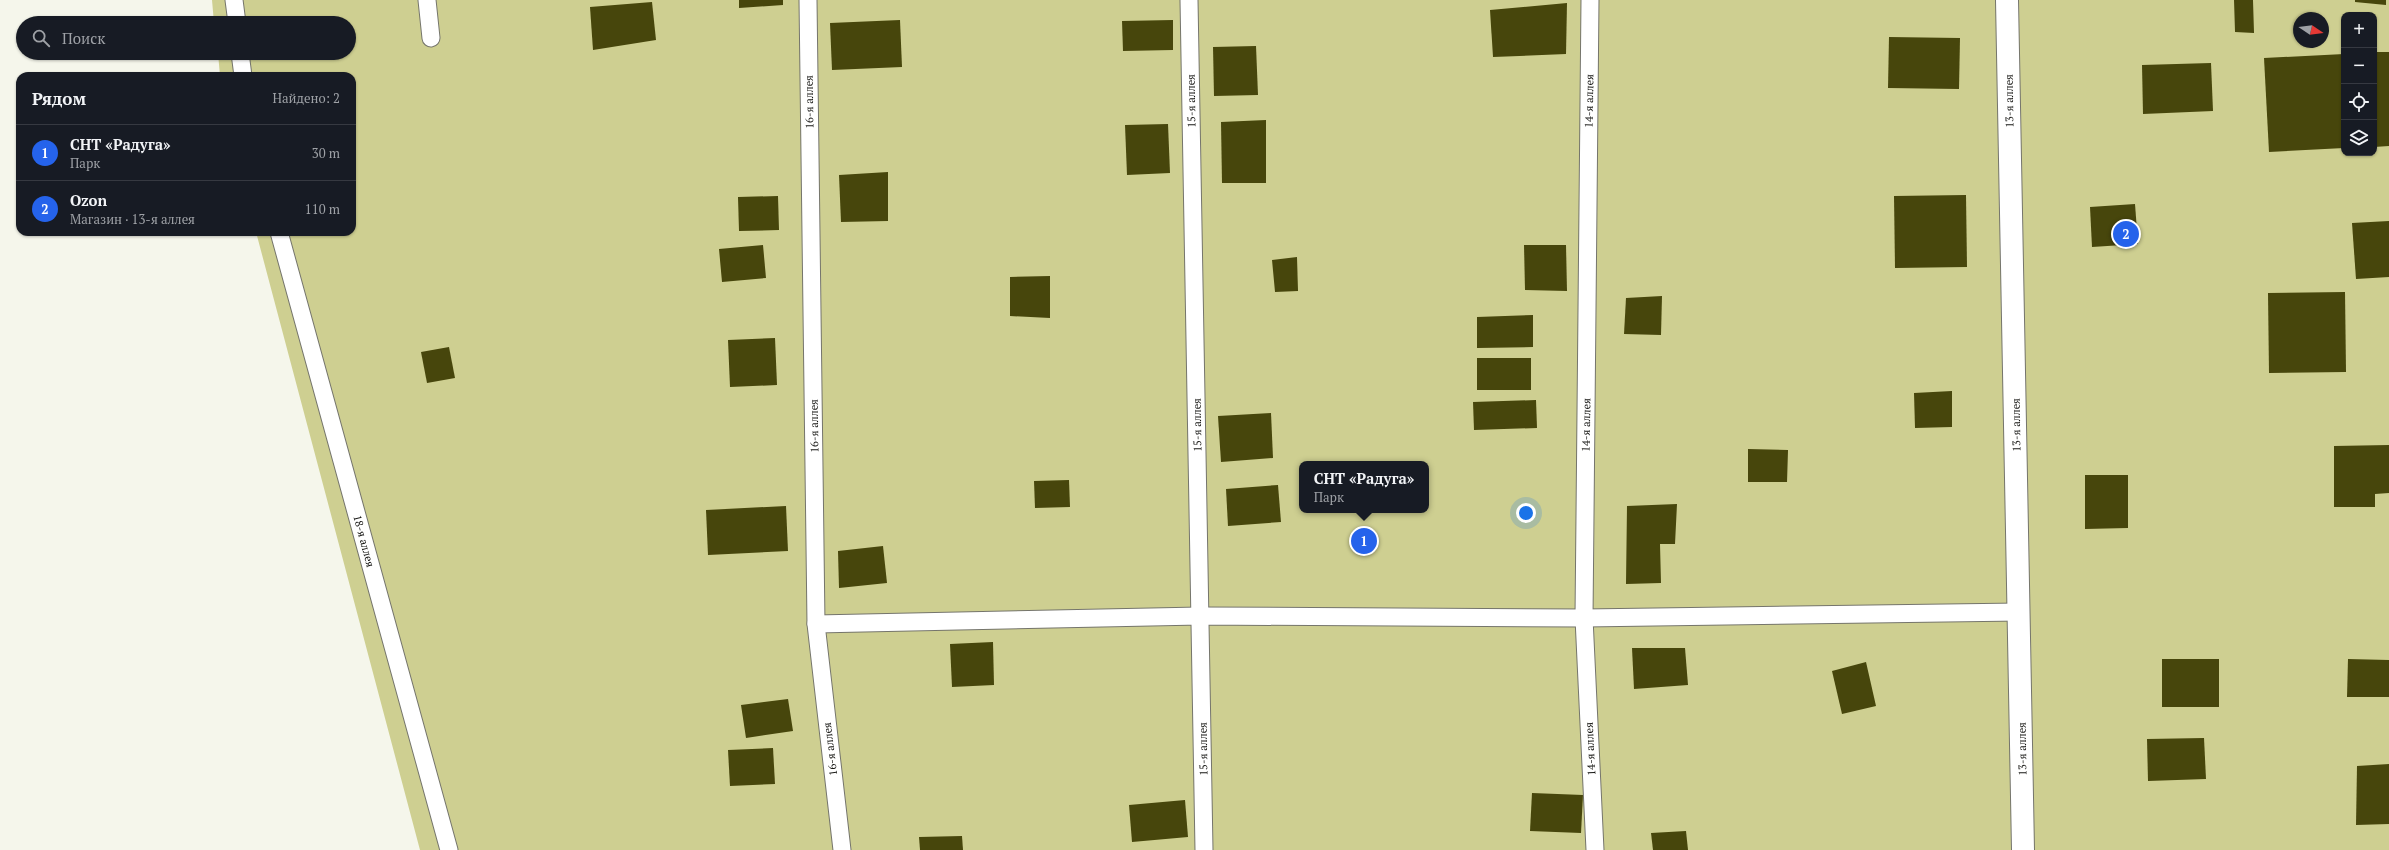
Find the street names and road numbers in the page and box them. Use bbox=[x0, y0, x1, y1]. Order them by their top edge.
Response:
street label: 15-я аллея bbox=[1184, 74, 1198, 128]
street label: 14-я аллея bbox=[1582, 74, 1596, 128]
street label: 13-я аллея bbox=[2002, 74, 2016, 128]
street label: 16-я аллея bbox=[802, 75, 816, 129]
street label: 15-я аллея bbox=[1190, 398, 1204, 452]
street label: 14-я аллея bbox=[1579, 398, 1593, 452]
street label: 13-я аллея bbox=[2009, 398, 2023, 452]
street label: 16-я аллея bbox=[807, 399, 821, 453]
street label: 18-я аллея bbox=[350, 513, 378, 569]
street label: 16-я аллея bbox=[820, 721, 840, 776]
street label: 15-я аллея bbox=[1196, 722, 1210, 776]
street label: 14-я аллея bbox=[1582, 722, 1598, 776]
street label: 13-я аллея bbox=[2015, 722, 2029, 776]

